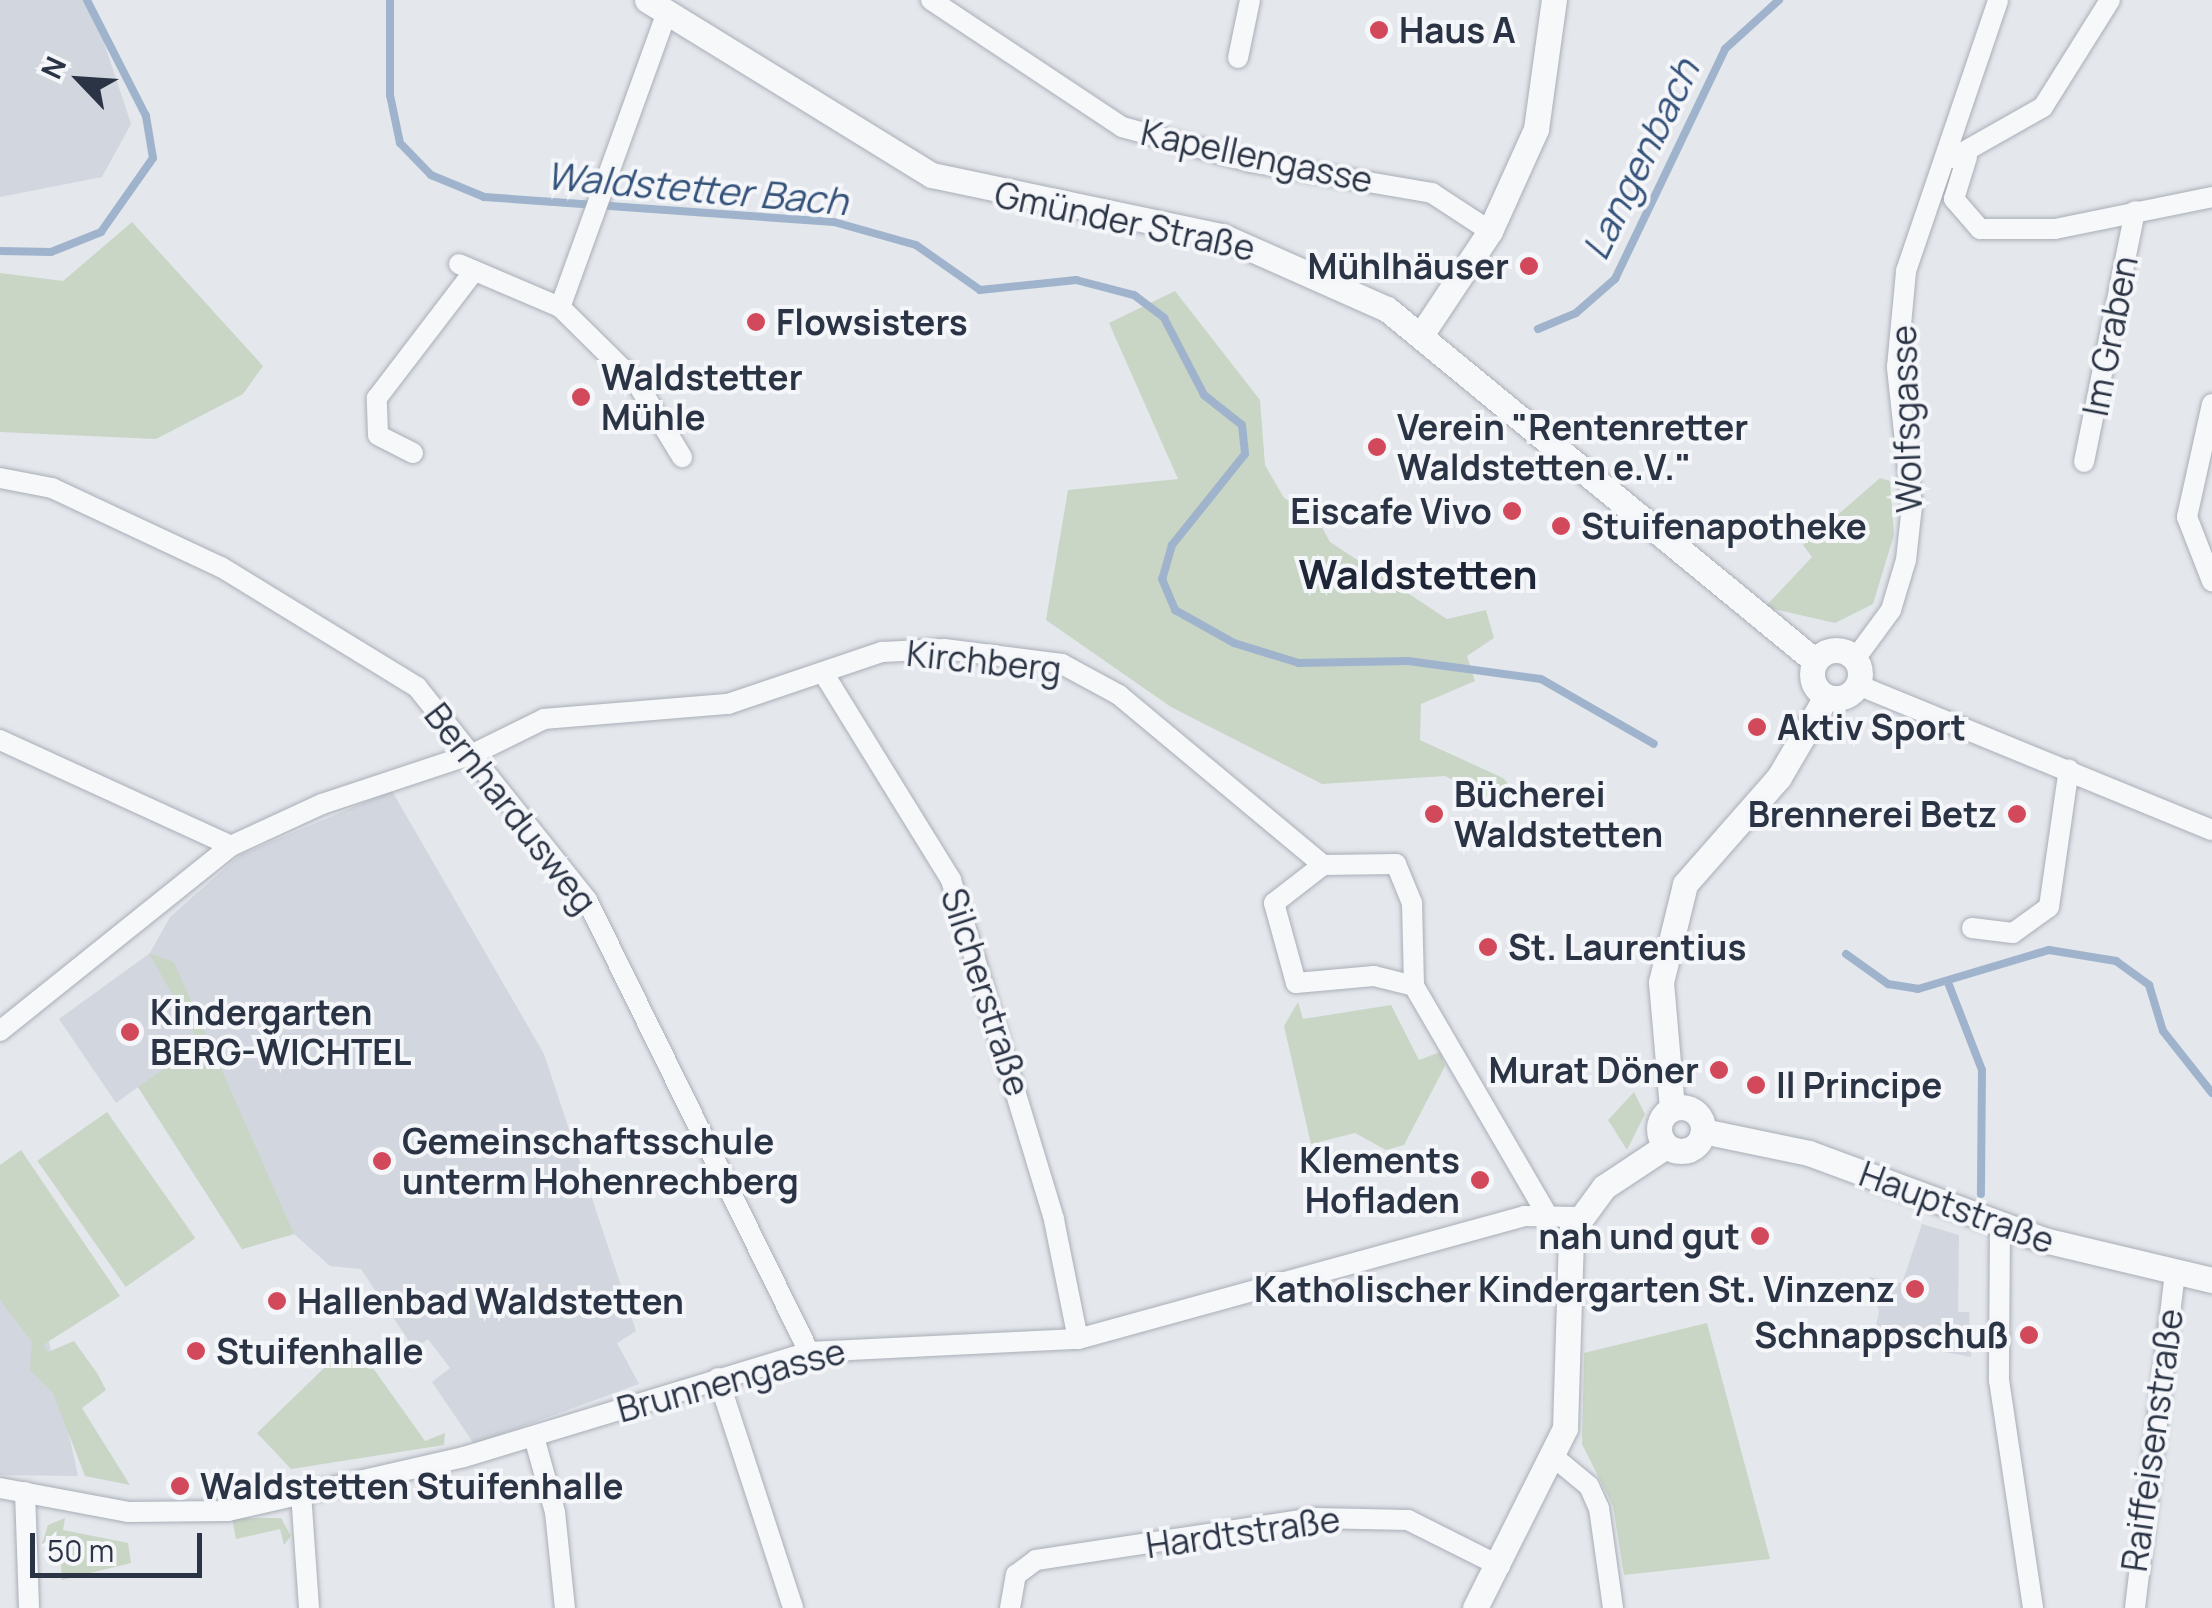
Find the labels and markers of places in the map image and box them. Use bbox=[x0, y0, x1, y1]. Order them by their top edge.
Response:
place label: Haus A bbox=[1399, 9, 1516, 51]
marker: Haus A bbox=[1368, 19, 1390, 41]
place label: Mühlhäuser bbox=[1308, 245, 1509, 287]
marker: Mühlhäuser bbox=[1518, 255, 1540, 277]
place label: Flowsisters bbox=[776, 301, 968, 343]
marker: Flowsisters bbox=[745, 311, 767, 333]
place label: Waldstetter Mühle bbox=[601, 356, 803, 438]
marker: Waldstetter Mühle bbox=[570, 386, 592, 408]
place label: Verein "Rentenretter Waldstetten e.V." bbox=[1397, 406, 1748, 488]
marker: Verein "Rentenretter Waldstetten e.V." bbox=[1366, 436, 1388, 458]
place label: Eiscafe Vivo bbox=[1290, 490, 1492, 532]
marker: Eiscafe Vivo bbox=[1501, 500, 1523, 522]
place label: Stuifenapotheke bbox=[1581, 505, 1867, 547]
marker: Stuifenapotheke bbox=[1550, 515, 1572, 537]
place label: Aktiv Sport bbox=[1777, 706, 1966, 748]
marker: Aktiv Sport bbox=[1746, 716, 1768, 738]
place label: Bücherei Waldstetten bbox=[1454, 773, 1663, 855]
place label: Brennerei Betz bbox=[1748, 793, 1997, 835]
marker: Bücherei Waldstetten bbox=[1423, 803, 1445, 825]
marker: Brennerei Betz bbox=[2006, 803, 2028, 825]
place label: St. Laurentius bbox=[1508, 926, 1746, 968]
marker: St. Laurentius bbox=[1477, 936, 1499, 958]
place label: Kindergarten BERG-WICHTEL bbox=[150, 991, 411, 1073]
marker: Kindergarten BERG-WICHTEL bbox=[119, 1021, 141, 1043]
place label: Murat Döner bbox=[1489, 1049, 1699, 1091]
marker: Murat Döner bbox=[1708, 1059, 1730, 1081]
place label: Il Principe bbox=[1776, 1064, 1942, 1106]
marker: Il Principe bbox=[1745, 1074, 1767, 1096]
place label: Gemeinschaftsschule unterm Hohenrechberg bbox=[402, 1120, 799, 1202]
place label: Klements Hofladen bbox=[1299, 1139, 1460, 1221]
marker: Gemeinschaftsschule unterm Hohenrechberg bbox=[371, 1150, 393, 1172]
marker: Klements Hofladen bbox=[1469, 1169, 1491, 1191]
place label: nah und gut bbox=[1538, 1215, 1740, 1257]
marker: nah und gut bbox=[1749, 1225, 1771, 1247]
place label: Katholischer Kindergarten St. Vinzenz bbox=[1254, 1268, 1895, 1310]
marker: Katholischer Kindergarten St. Vinzenz bbox=[1904, 1278, 1926, 1300]
place label: Hallenbad Waldstetten bbox=[297, 1280, 684, 1322]
marker: Hallenbad Waldstetten bbox=[266, 1290, 288, 1312]
place label: Schnappschuß bbox=[1754, 1314, 2009, 1356]
marker: Schnappschuß bbox=[2018, 1324, 2040, 1346]
place label: Stuifenhalle bbox=[216, 1330, 424, 1372]
marker: Stuifenhalle bbox=[185, 1340, 207, 1362]
place label: Waldstetten Stuifenhalle bbox=[200, 1465, 624, 1507]
marker: Waldstetten Stuifenhalle bbox=[169, 1475, 191, 1497]

